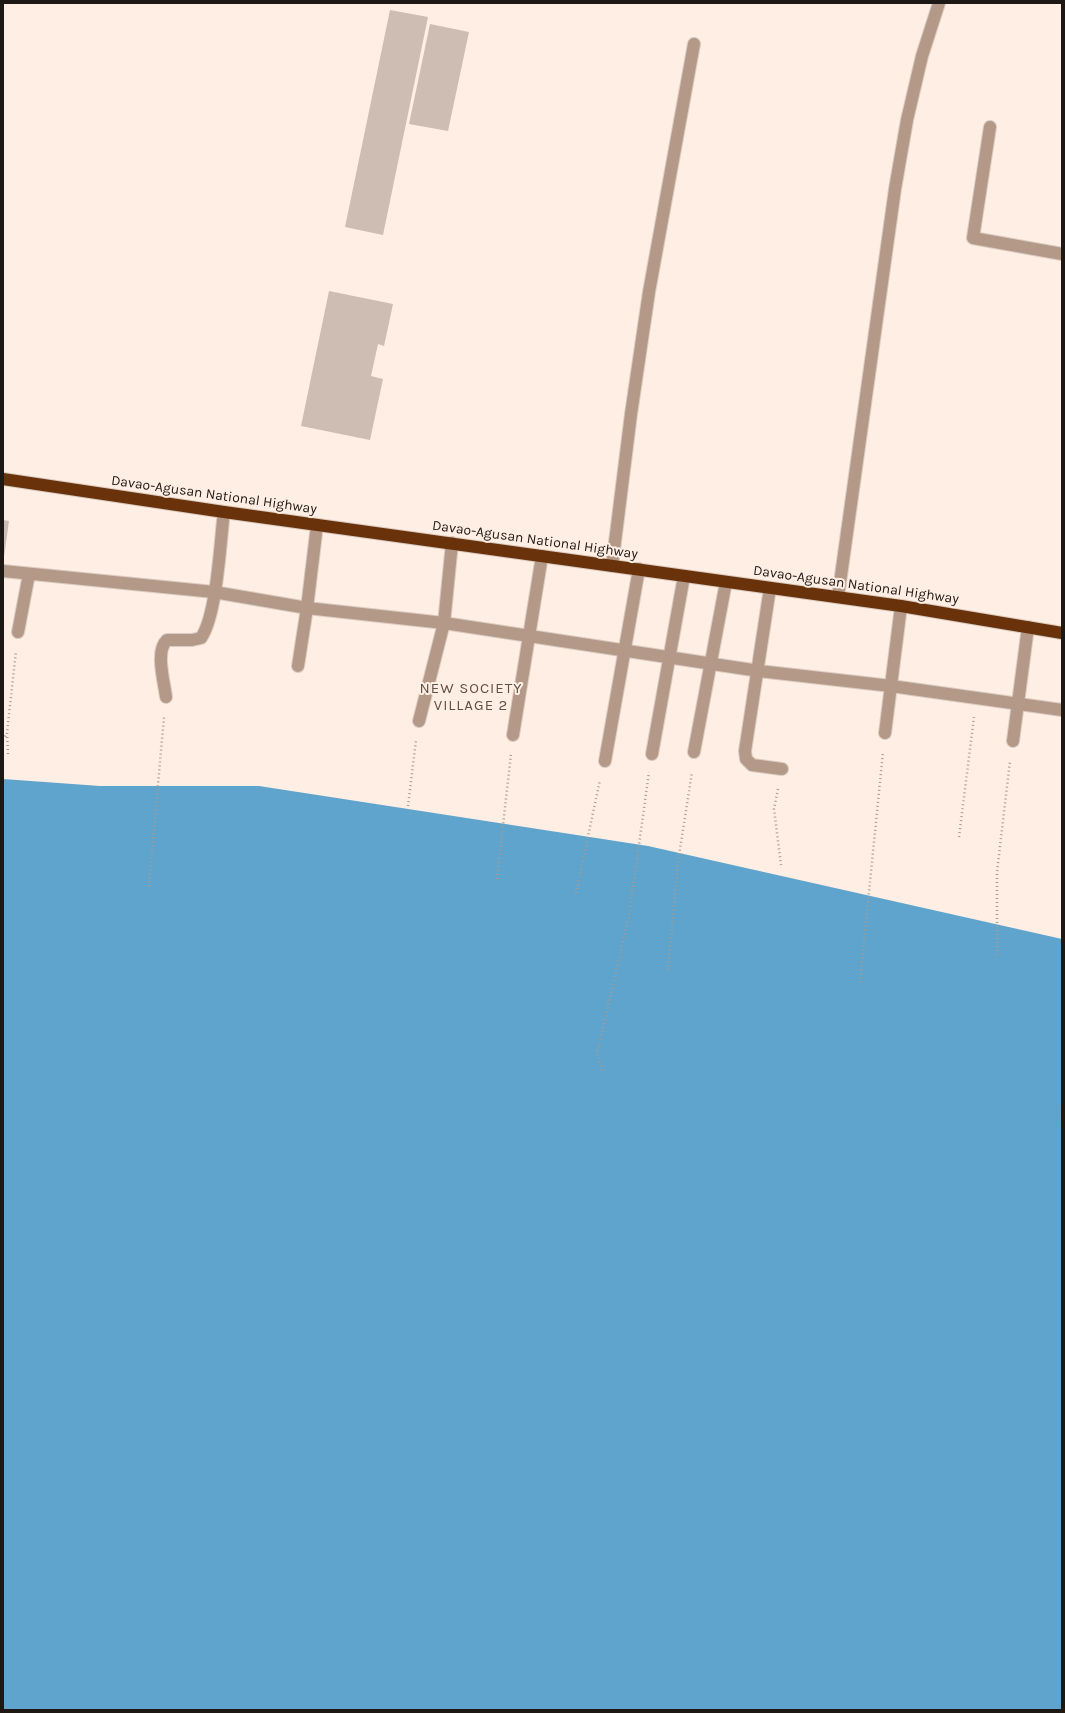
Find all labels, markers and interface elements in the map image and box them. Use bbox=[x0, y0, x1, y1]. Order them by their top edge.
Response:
street label: Davao-Agusan National Highway bbox=[110, 472, 318, 518]
street label: Davao-Agusan National Highway bbox=[431, 517, 639, 563]
street label: Davao-Agusan National Highway bbox=[752, 562, 960, 608]
district label: NEW SOCIETY VILLAGE 2 bbox=[420, 680, 522, 715]

